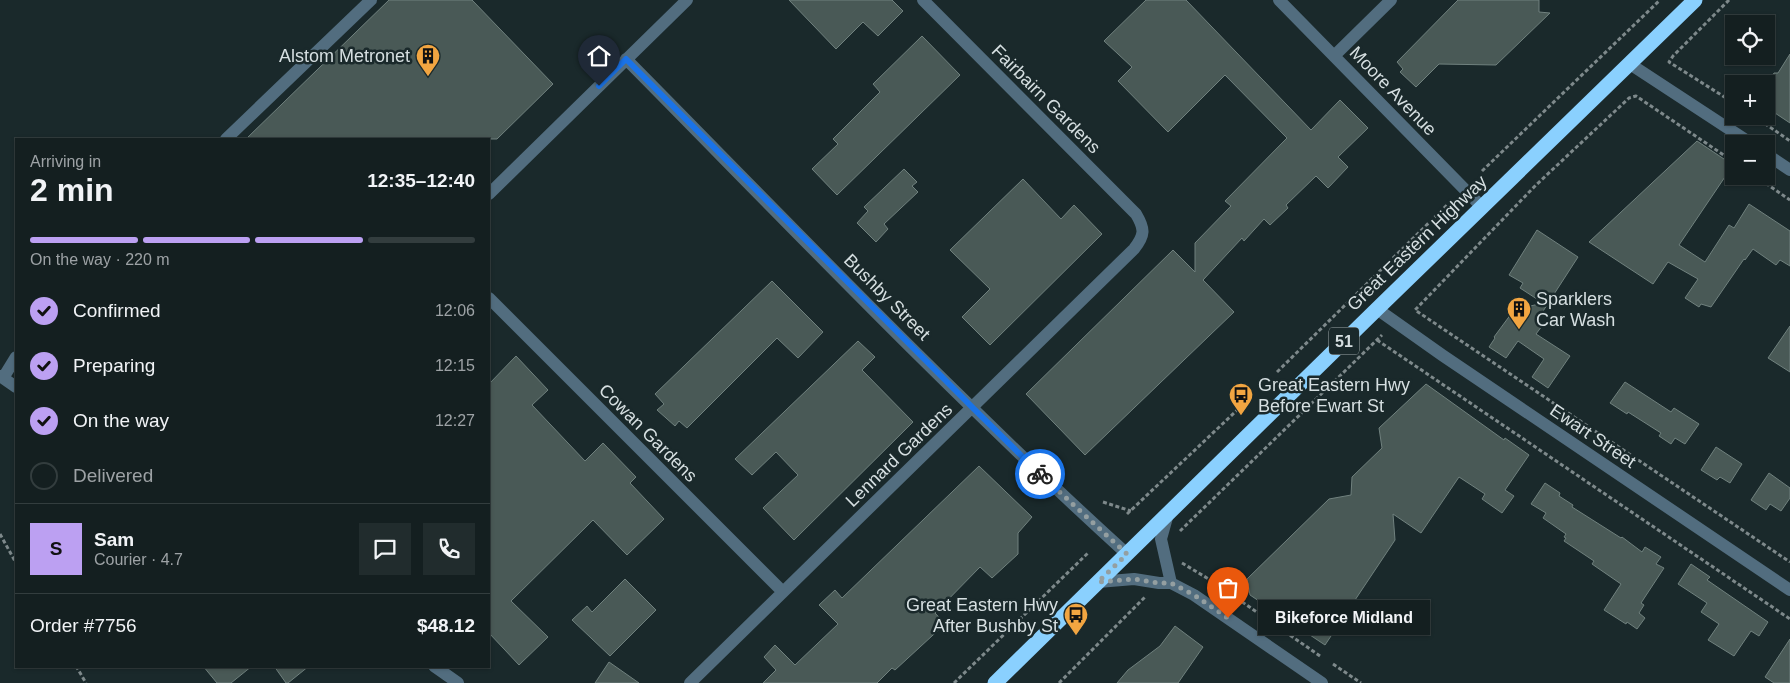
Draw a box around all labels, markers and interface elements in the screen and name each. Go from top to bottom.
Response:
map controls [1725,15,1775,185]
button: locate [1725,15,1775,65]
pin [578,35,620,86]
street label: Fairbairn Gardens [988,41,1104,157]
icon: home [585,42,613,70]
street label: Moore Avenue [1346,42,1440,140]
building icon: Alstom Metronet [415,43,441,77]
place label: Alstom Metronet [279,46,410,66]
button: + [1725,75,1775,125]
button: − [1725,135,1775,185]
text: Arriving in [30,153,101,170]
text: 12:35–12:40 [367,170,475,191]
street label: Great Eastern Highway [1343,171,1491,315]
text: 2 min [30,172,114,208]
street label: Bushby Street [840,250,934,344]
text: On the way · 220 m [30,251,170,268]
place label: Sparklers Car Wash [1536,289,1615,330]
building icon: Sparklers Car Wash [1506,296,1532,330]
icon: check [30,297,58,325]
text: Confirmed [73,300,161,321]
text: 12:06 [435,302,475,319]
road number: 51 [1329,328,1359,354]
icon: check [30,352,58,380]
text: Preparing [73,355,155,376]
text: 12:15 [435,357,475,374]
place label: Great Eastern Hwy Before Ewart St [1258,375,1410,416]
street label: Cowan Gardens [595,380,701,486]
bus stop icon: Great Eastern Hwy Before Ewart St [1228,382,1254,416]
street label: Lennard Gardens [842,399,956,511]
street label: Ewart Street [1546,400,1640,472]
icon: check [30,407,58,435]
text: On the way [73,410,169,431]
text: 12:27 [435,412,475,429]
courier [1015,449,1065,499]
icon: bike [1026,460,1054,488]
text: Delivered [73,465,153,486]
button: chat [359,523,411,575]
button: phone [423,523,475,575]
text: Sam [94,529,134,550]
text: S [50,538,62,559]
text: Courier · 4.7 [94,551,183,568]
pin [1207,567,1249,618]
icon: bag [1214,574,1242,602]
place label: Great Eastern Hwy After Bushby St [906,595,1058,636]
callout: Bikeforce Midland [1258,600,1430,636]
bus stop icon: Great Eastern Hwy After Bushby St [1063,602,1089,636]
text: Bikeforce Midland [1275,609,1413,626]
text: Order #7756 [30,615,137,636]
text: $48.12 [417,615,475,636]

